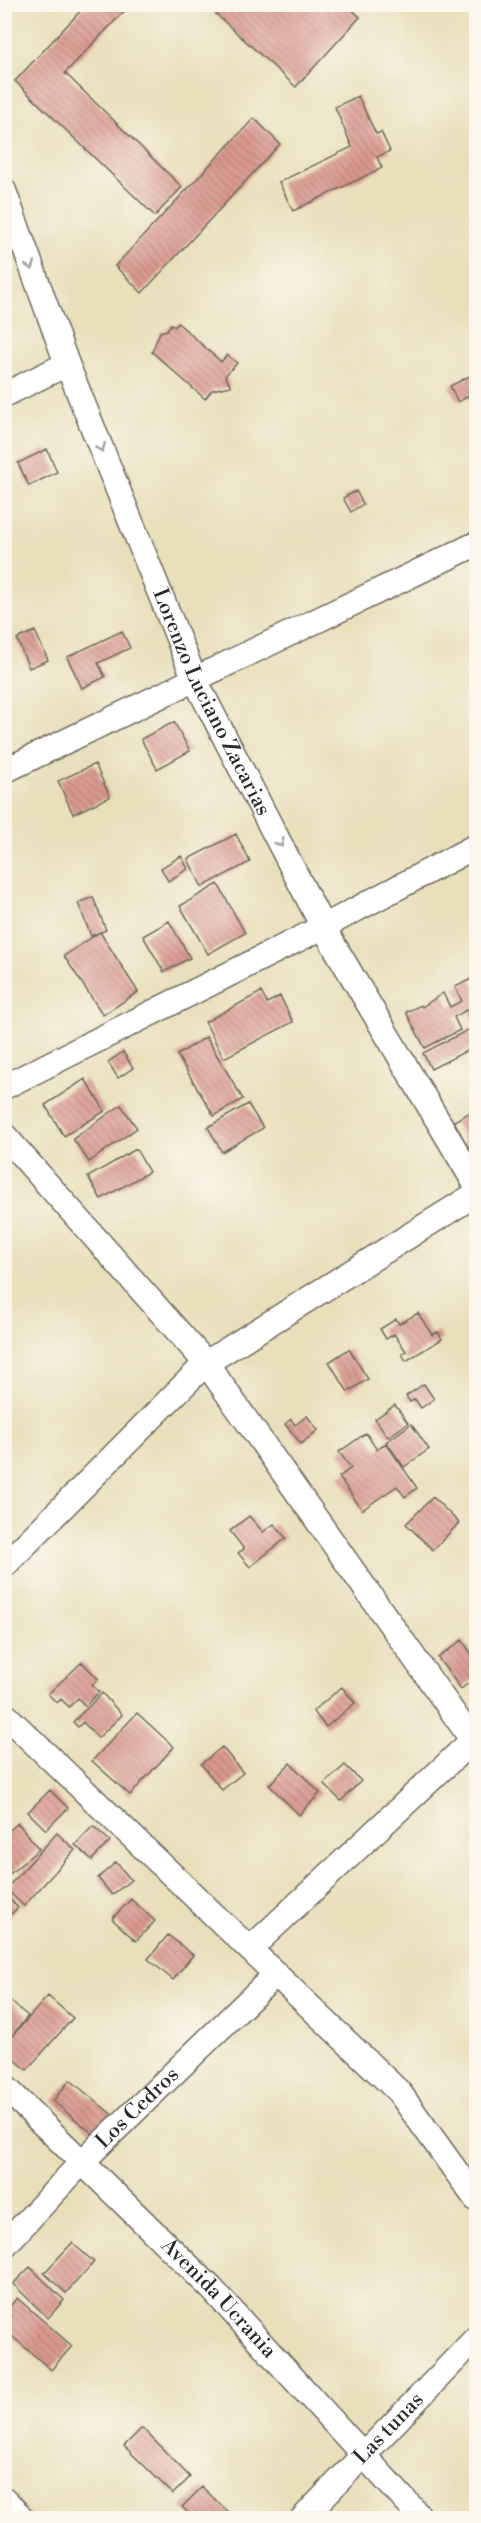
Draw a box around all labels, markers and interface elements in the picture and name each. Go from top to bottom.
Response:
one-way arrow [24,260,37,271]
one-way arrow [94,442,106,453]
street label: Lorenzo Luciano Zacarias [146,585,276,820]
one-way arrow [273,837,284,848]
street label: Los Cedros [90,2062,185,2154]
street label: Avenida Ucrania [155,2232,282,2364]
street label: Las tunas [348,2387,429,2470]

